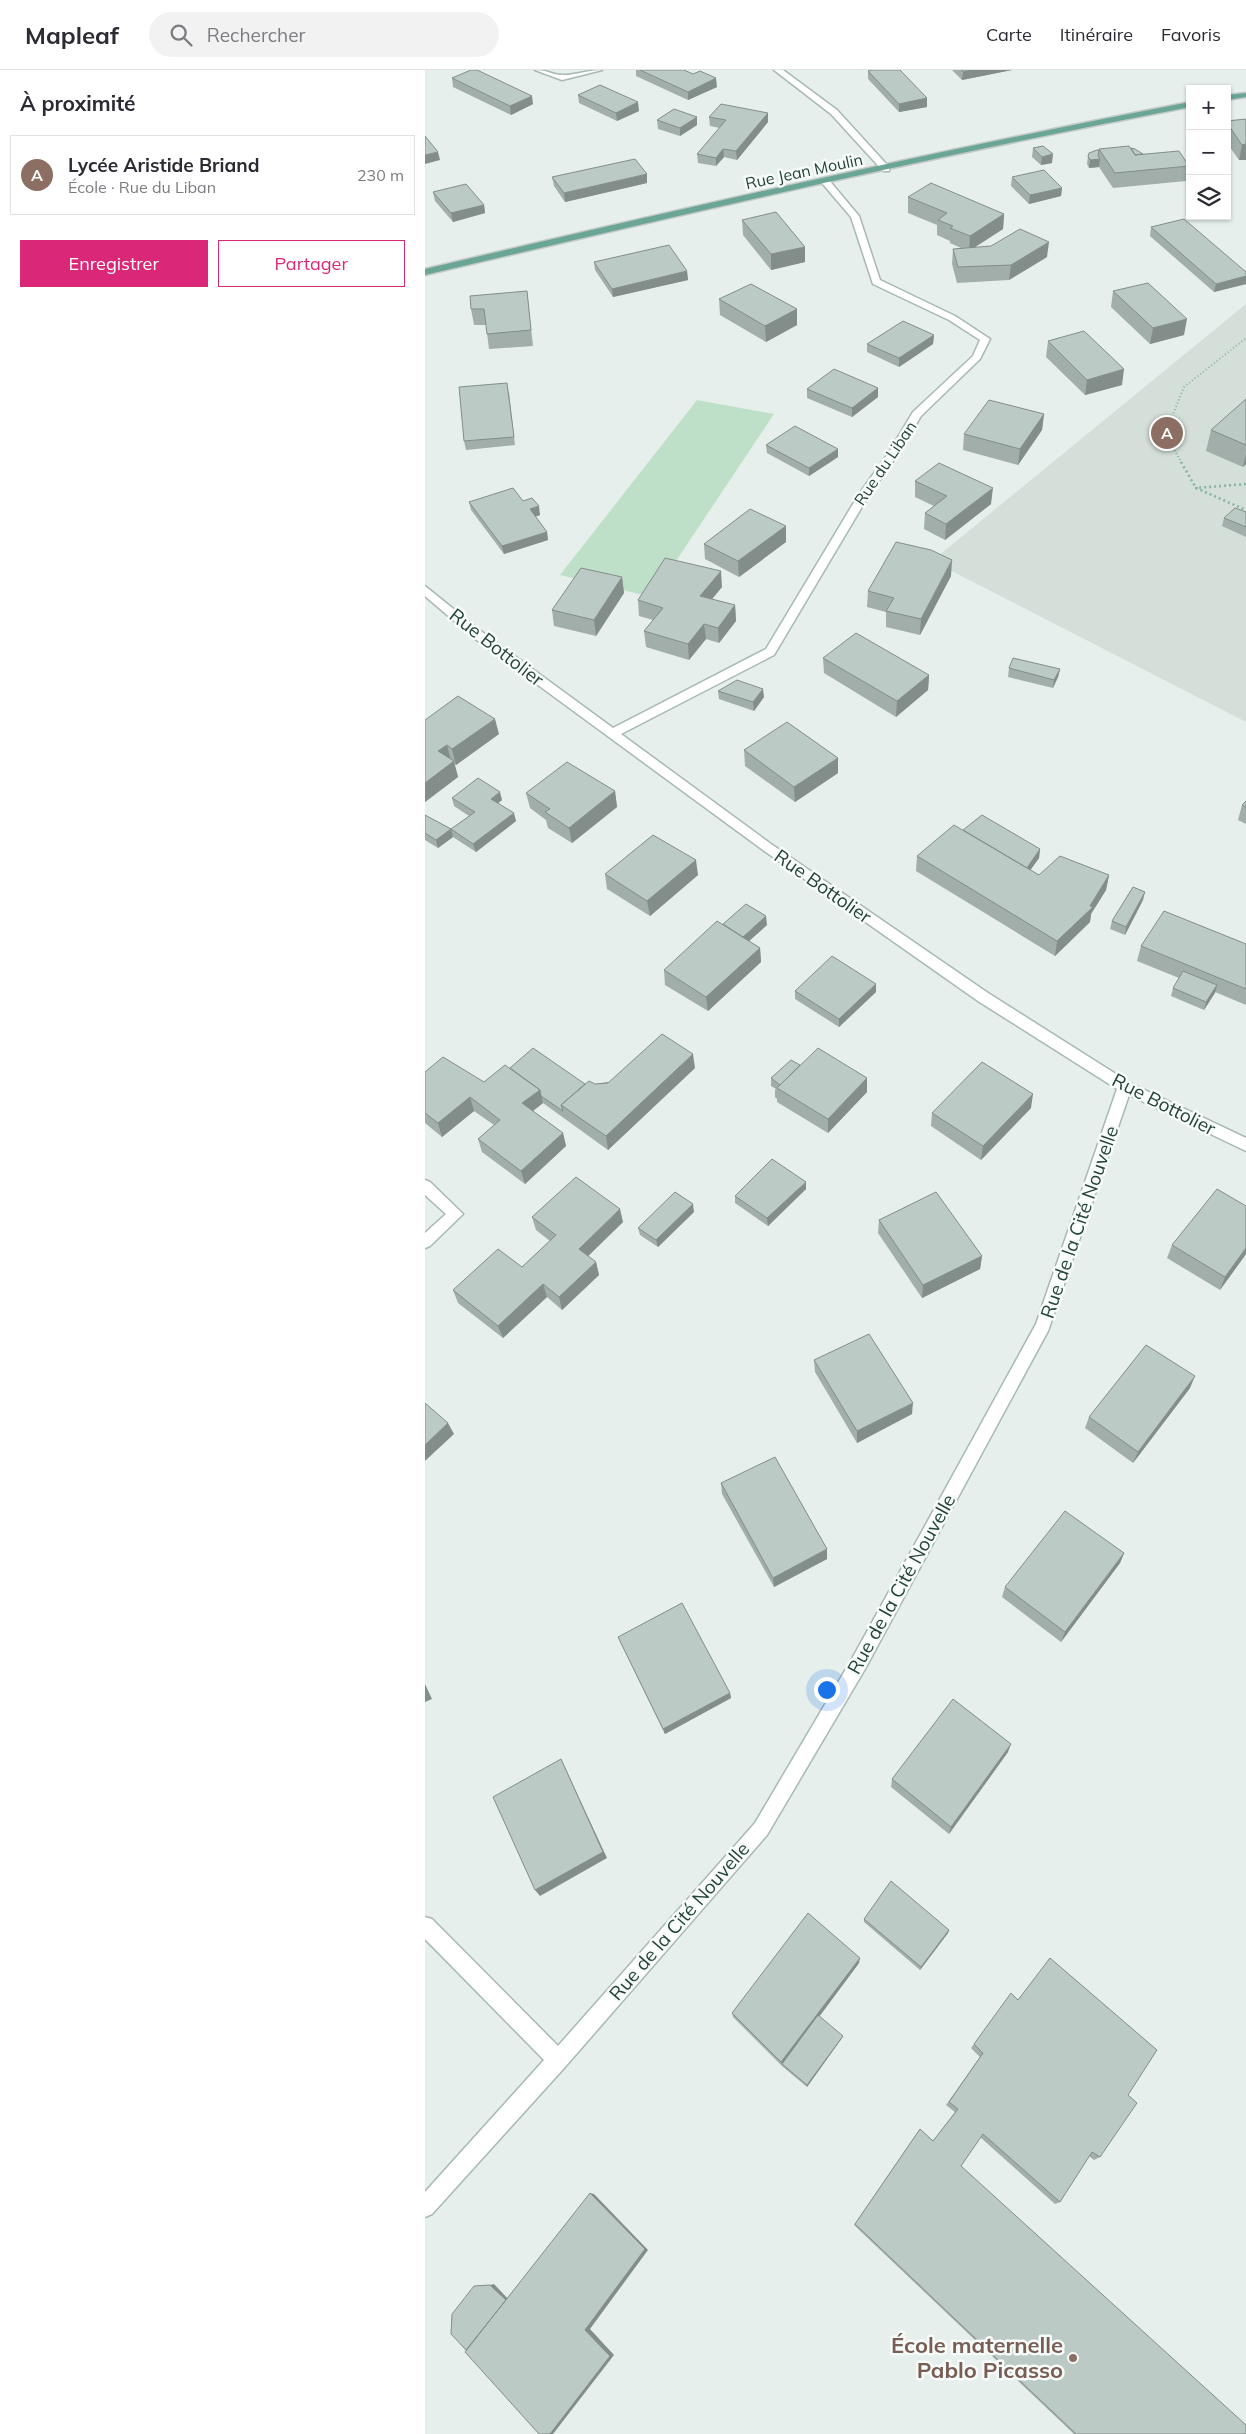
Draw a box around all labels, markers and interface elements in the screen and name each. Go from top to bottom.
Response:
search box [149,12,499,57]
text: Mapleaf [25,20,119,50]
icon: search [167,21,195,49]
text: Rechercher [207,23,305,47]
text: Carte [986,23,1032,46]
text: Itinéraire [1060,23,1133,46]
text: Favoris [1161,23,1221,46]
map controls [1186,85,1231,220]
button: + [1186,85,1231,130]
text: À proximité [20,90,136,116]
button: − [1186,130,1231,175]
street label: Rue Jean Moulin [744,149,864,193]
text: Lycée Aristide Briand [68,153,260,177]
text: A [31,165,43,185]
text: 230 m [357,165,404,185]
button: layers [1186,175,1231,220]
text: École · Rue du Liban [68,177,216,197]
button: Enregistrer [20,240,208,287]
button: Partager [218,240,405,287]
pin: A [1151,414,1183,452]
street label: Rue du Liban [850,417,920,509]
street label: Rue Bottolier [445,603,549,691]
street label: Rue Bottolier [770,844,876,928]
street label: Rue Bottolier [1108,1068,1220,1140]
street label: Rue de la Cité Nouvelle [1035,1123,1123,1321]
street label: Rue de la Cité Nouvelle [842,1490,960,1678]
your location [814,1677,840,1703]
street label: Rue de la Cité Nouvelle [604,1837,754,2005]
place label: École maternelle Pablo Picasso [891,2331,1063,2384]
marker: École maternelle Pablo Picasso [1067,2352,1079,2364]

